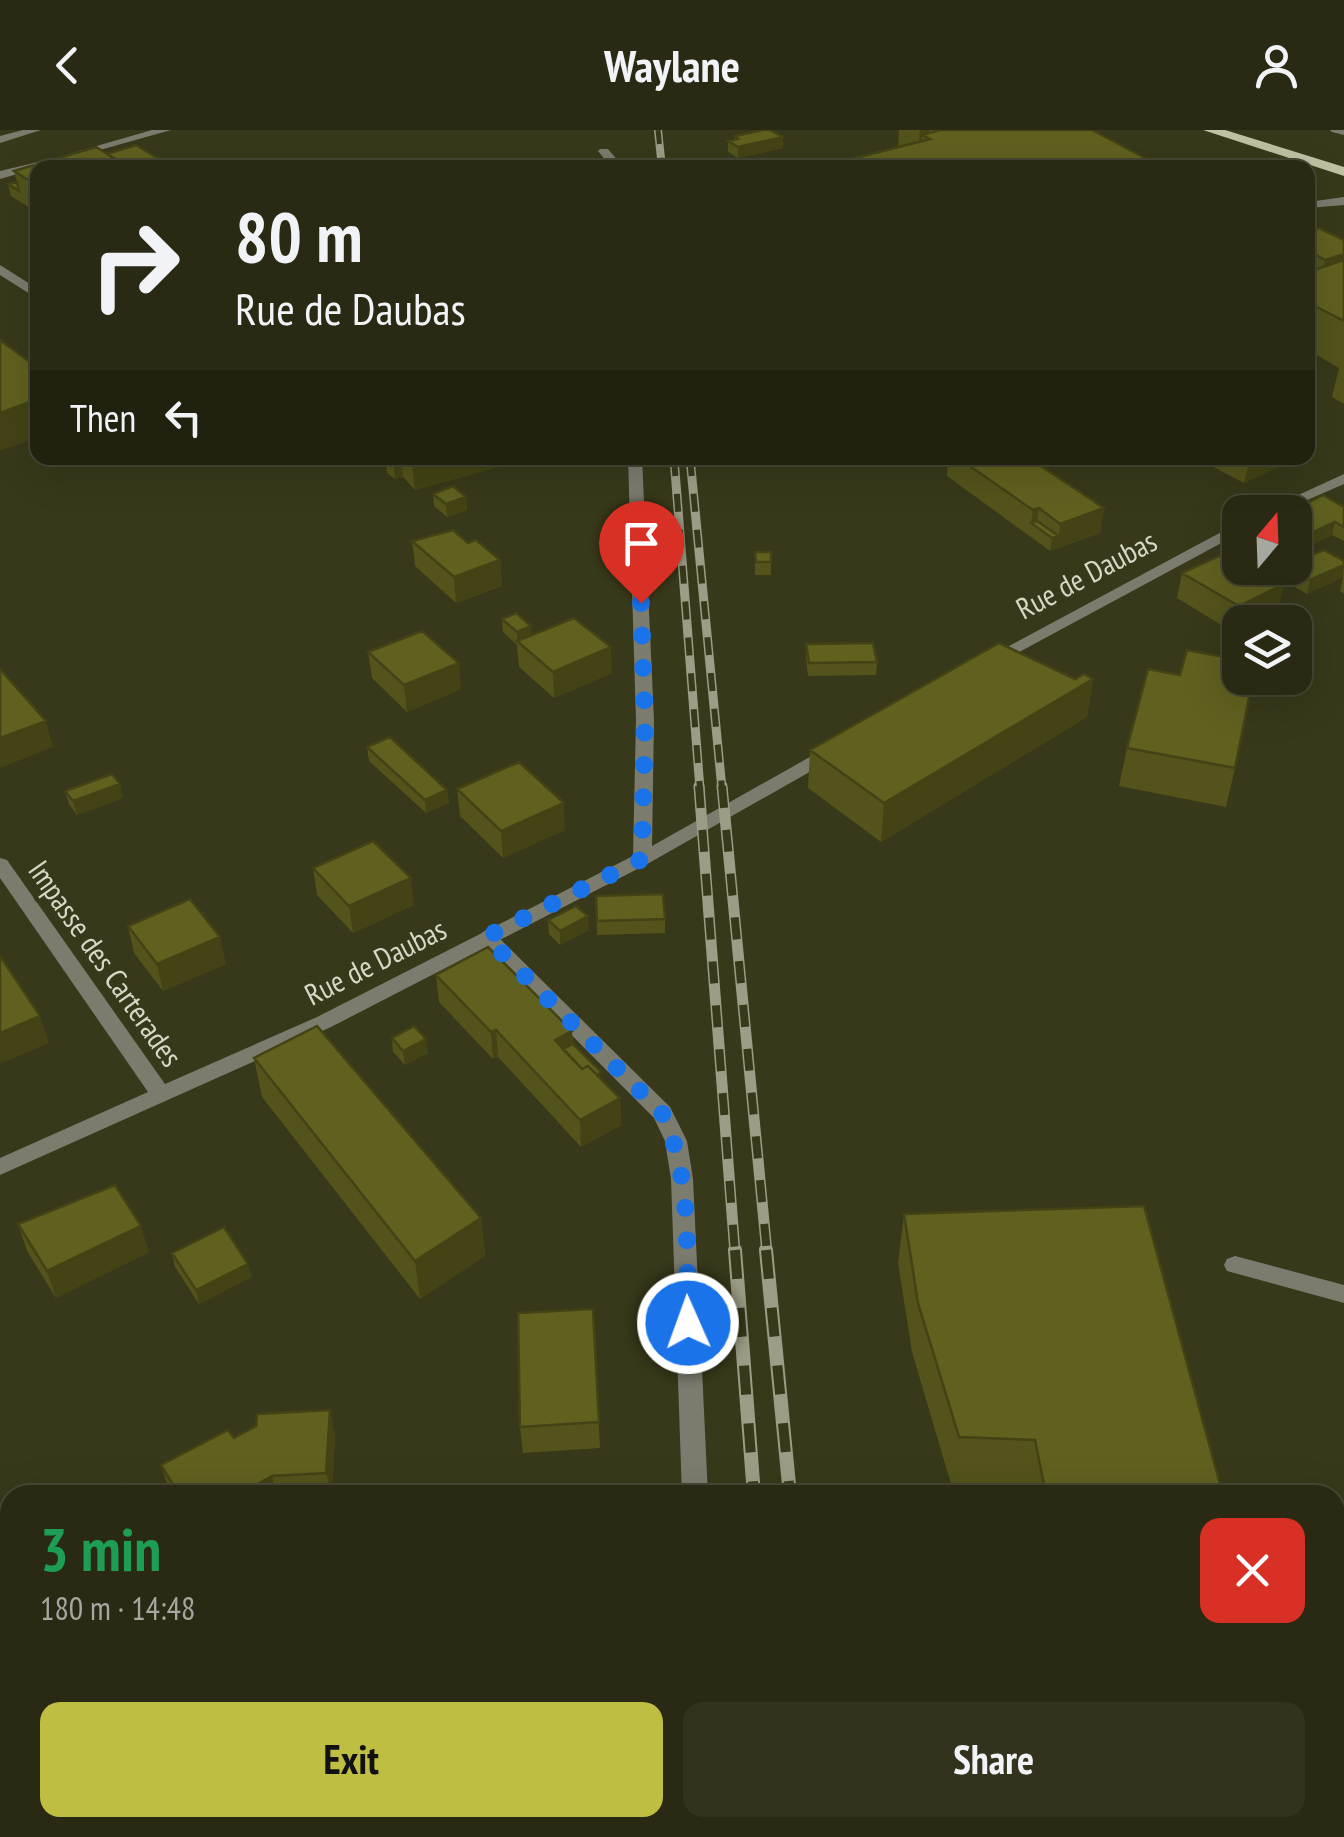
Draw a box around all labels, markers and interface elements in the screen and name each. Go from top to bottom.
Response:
text: Waylane [604,36,740,94]
icon: back [40,38,95,93]
icon: person [1249,38,1304,93]
text: 80 m [235,191,363,281]
icon: right [70,200,200,330]
text: Rue de Daubas [235,279,466,337]
icon: left [156,390,211,445]
text: Then [70,393,136,442]
north arrow [1222,495,1312,585]
map controls [1222,495,1312,695]
pin [599,501,684,604]
icon: arrive [614,516,669,571]
street label: Rue de Daubas [1009,521,1163,627]
button: layers [1222,605,1312,695]
street label: Impasse des Carterades [20,852,192,1074]
street label: Rue de Daubas [298,909,452,1013]
position arrow [636,1271,740,1375]
text: 3 min [40,1510,161,1588]
button: close [1200,1518,1305,1623]
text: 180 m · 14:48 [40,1587,195,1629]
button: Exit [40,1702,663,1817]
button: Share [683,1702,1305,1817]

